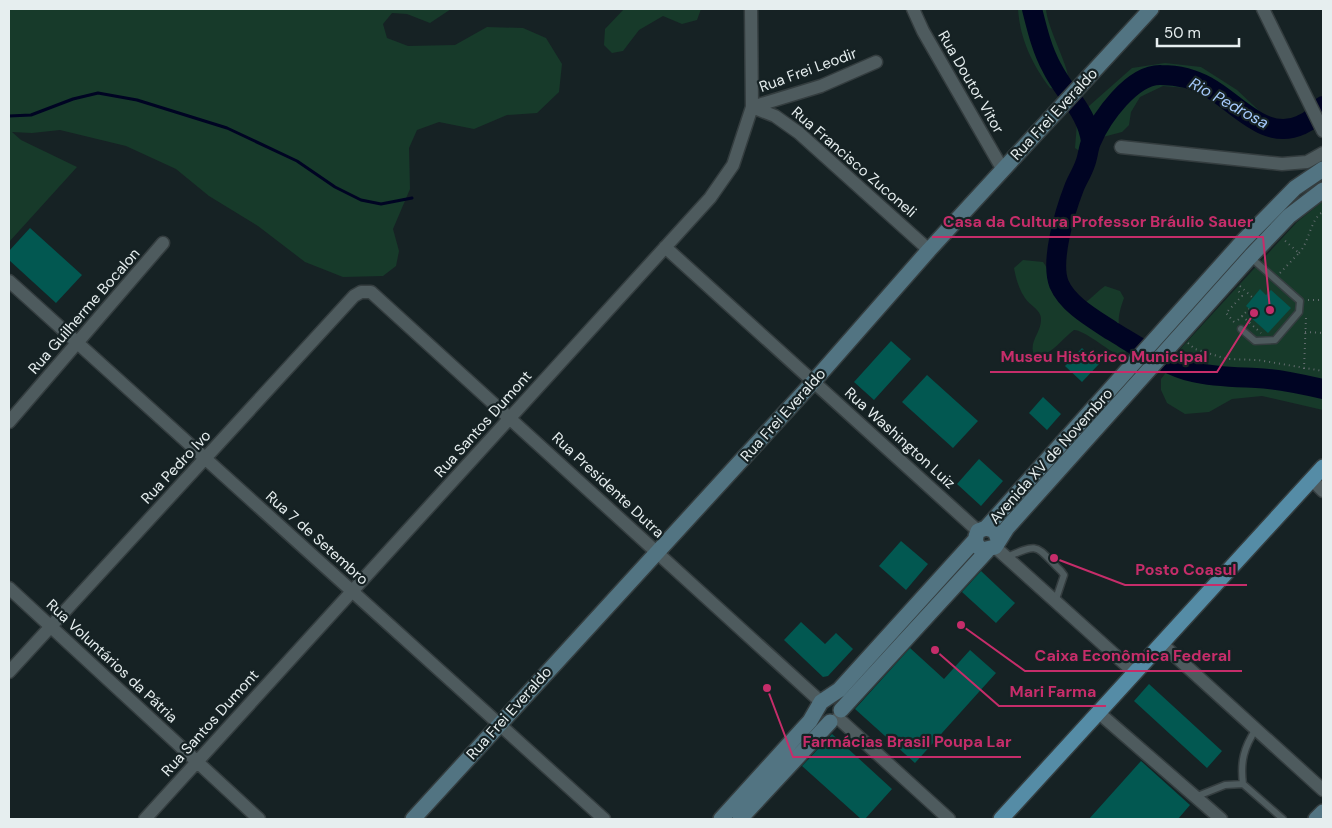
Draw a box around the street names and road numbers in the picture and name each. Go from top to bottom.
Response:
street label: Rua Doutor Vitor [934,27,1009,137]
street label: Rua Frei Leodir [756,43,860,97]
street label: Rua Frei Everaldo [1006,64,1102,164]
street label: Rua Francisco Zuconeli [787,102,921,222]
street label: Rua Guilherme Bocalon [24,244,144,378]
street label: Rua Frei Everaldo [736,364,830,466]
street label: Rua Santos Dumont [430,366,536,482]
street label: Rua Washington Luiz [840,383,960,493]
street label: Avenida XV de Novembro [985,384,1117,528]
street label: Rua Pedro Ivo [137,426,215,508]
street label: Rua Presidente Dutra [548,428,668,542]
street label: Rua 7 de Setembro [261,487,373,590]
street label: Rua Voluntários da Pátria [42,595,182,727]
street label: Rua Frei Everaldo [462,662,556,764]
street label: Rua Santos Dumont [157,665,263,781]

